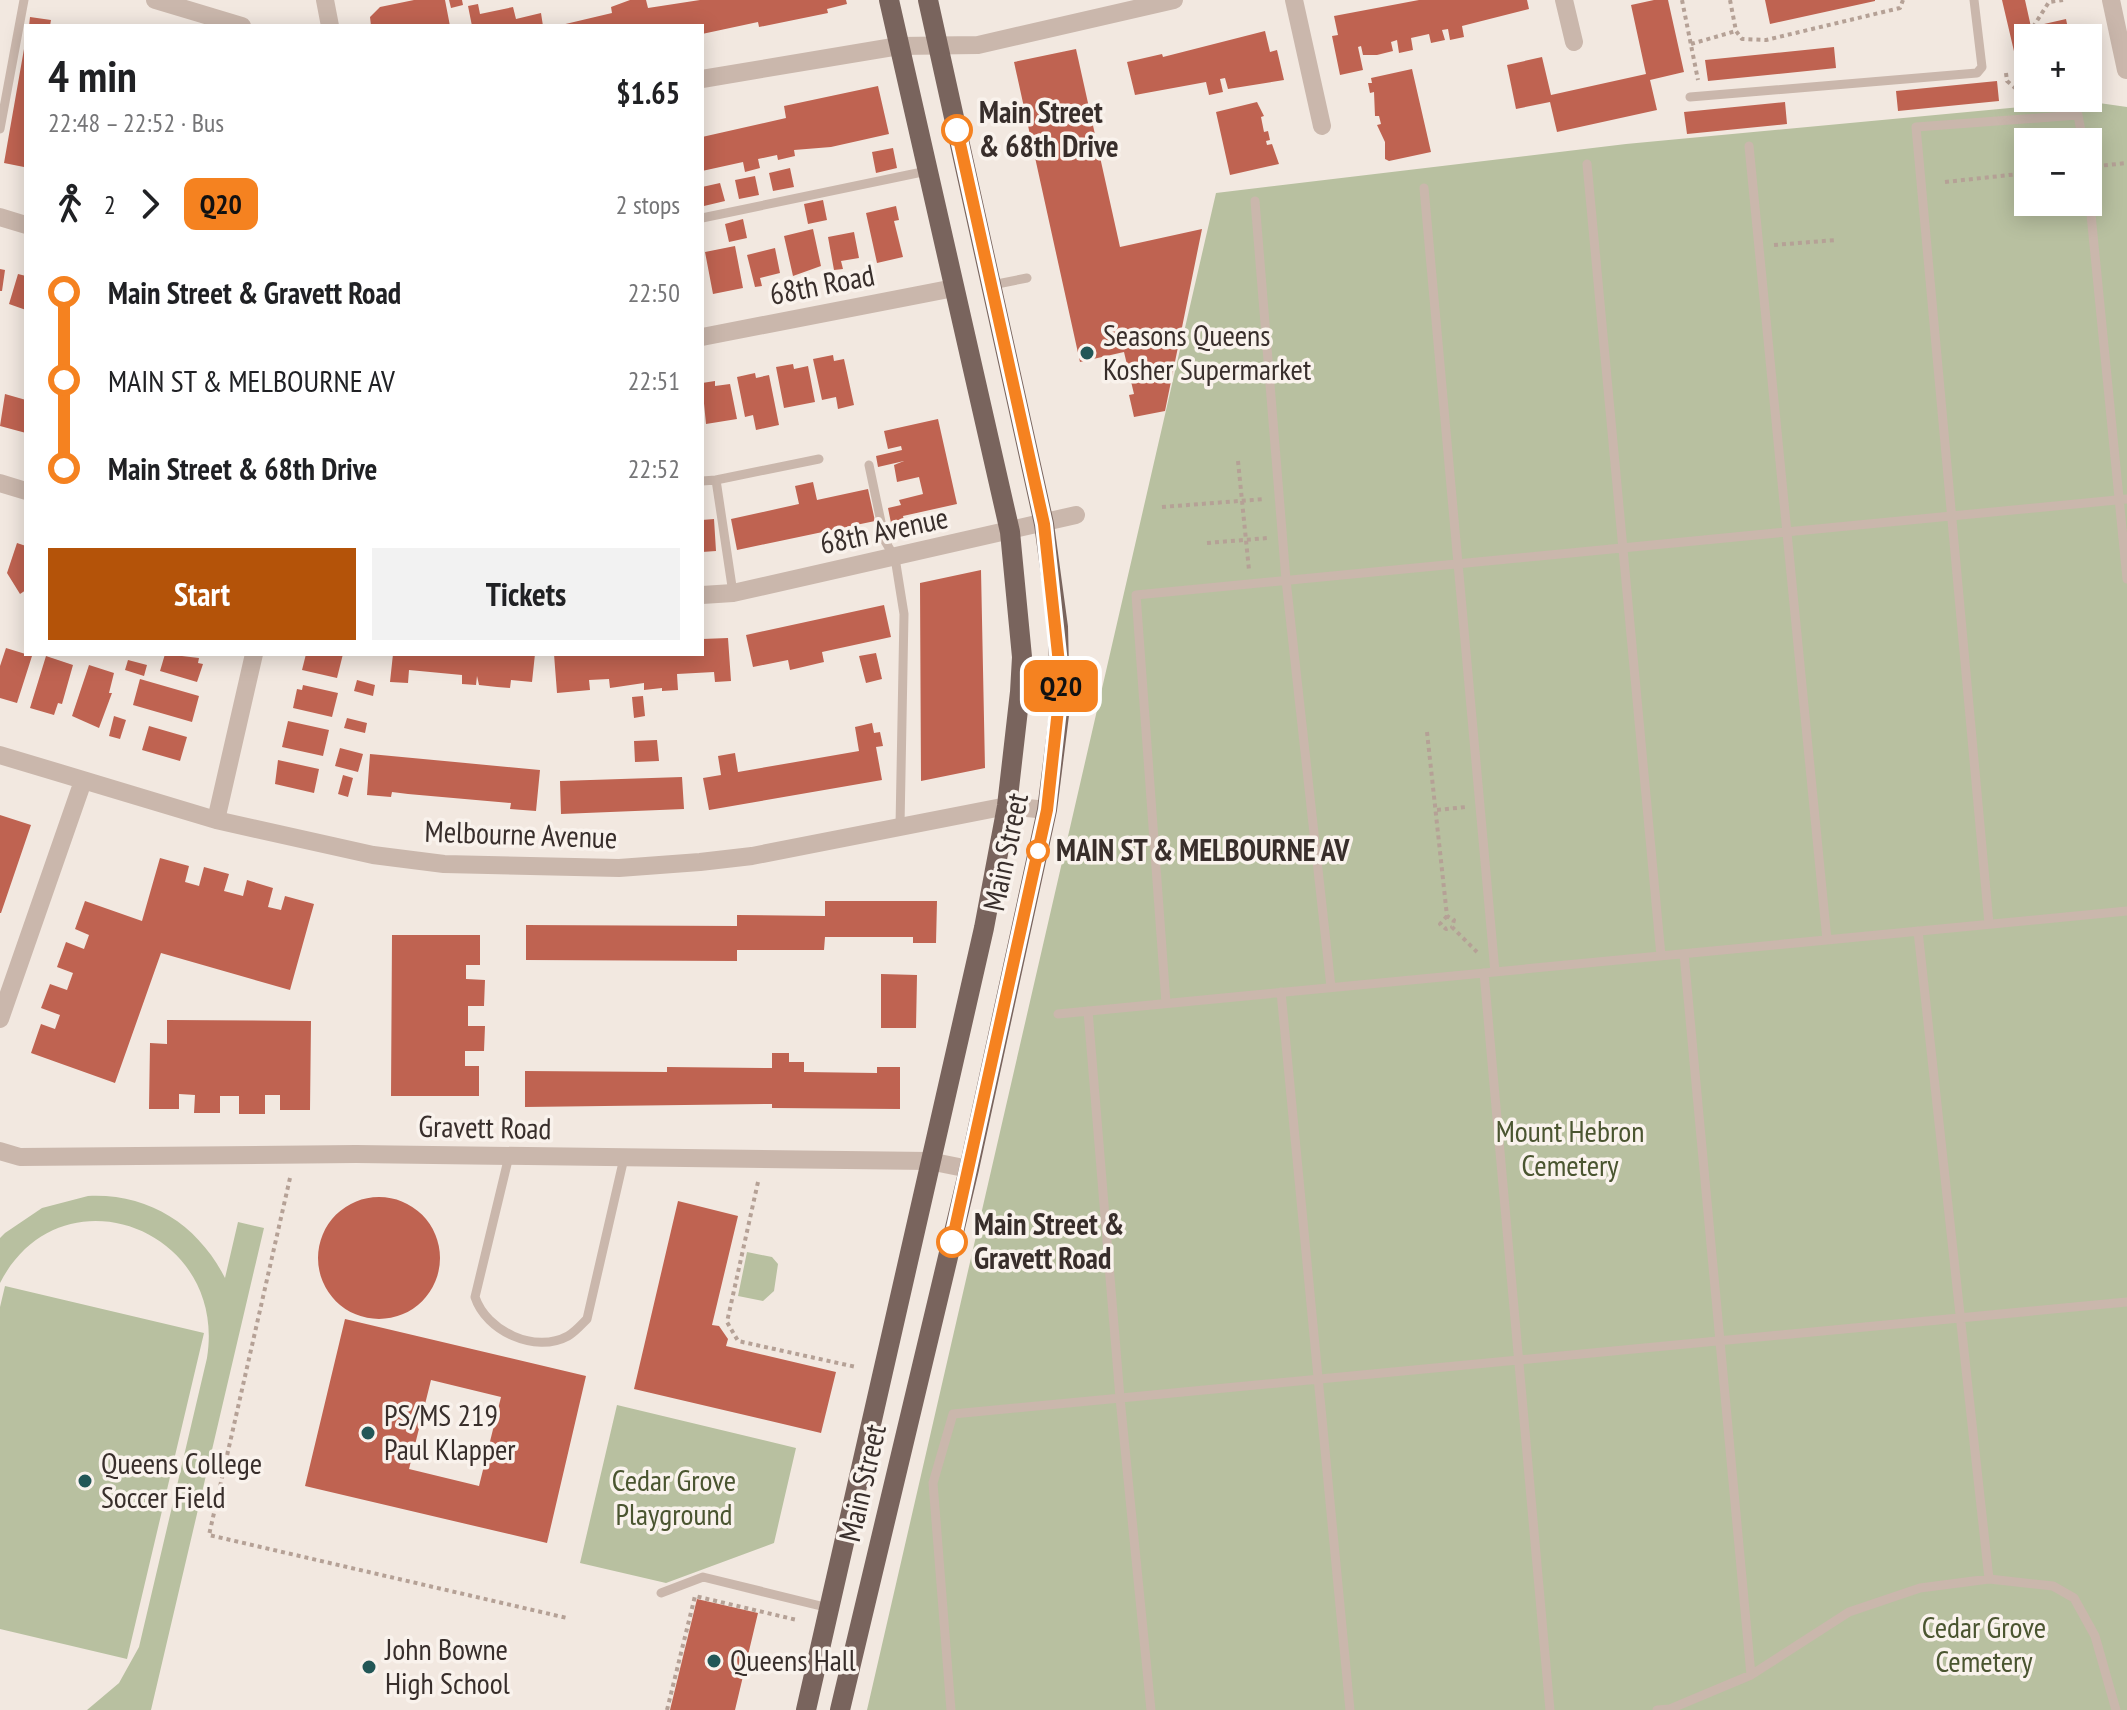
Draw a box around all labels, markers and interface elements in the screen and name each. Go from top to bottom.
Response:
map controls [2014,24,2102,216]
button: + [2014,24,2102,112]
text: 4 min [48,47,137,104]
text: $1.65 [616,73,680,112]
place label: Main Street & 68th Drive [979,92,1119,165]
text: 22:48 – 22:52 · Bus [48,106,224,139]
marker: Main Street & 68th Drive [942,115,972,145]
button: − [2014,128,2102,216]
icon: walk [48,182,92,226]
icon: forward [128,182,172,226]
text: Q20 [200,185,242,222]
text: 2 [104,188,116,221]
text: 2 stops [616,188,680,221]
street label: 68th Road [766,254,877,313]
text: Main Street & Gravett Road [108,273,401,312]
text: 22:50 [628,276,680,309]
place label: Seasons Queens Kosher Supermarket [1103,315,1312,388]
marker: Seasons Queens Kosher Supermarket [1078,344,1096,362]
text: MAIN ST & MELBOURNE AV [108,361,395,400]
text: 22:51 [628,364,680,397]
text: Main Street & 68th Drive [108,449,377,488]
text: 22:52 [628,452,680,485]
street label: 68th Avenue [816,497,951,562]
button: Start [48,548,356,640]
button: Tickets [372,548,680,640]
line badge: Q20 [1015,660,1107,712]
text: Q20 [1040,667,1082,704]
street label: Main Street [973,789,1036,914]
street label: Melbourne Avenue [424,811,618,856]
place label: MAIN ST & MELBOURNE AV [1056,830,1350,869]
marker: MAIN ST & MELBOURNE AV [1027,840,1049,862]
street label: Gravett Road [418,1106,552,1147]
park label: Mount Hebron Cemetery [1496,1111,1644,1184]
place label: Main Street & Gravett Road [974,1204,1124,1277]
marker: Main Street & Gravett Road [937,1227,967,1257]
place label: PS/MS 219 Paul Klapper [384,1395,516,1468]
street label: Main Street [829,1419,894,1545]
marker: PS/MS 219 Paul Klapper [359,1424,377,1442]
place label: Queens College Soccer Field [101,1443,262,1516]
park label: Cedar Grove Playground [612,1460,736,1533]
marker: Queens College Soccer Field [76,1472,94,1490]
park label: Cedar Grove Cemetery [1922,1607,2046,1680]
place label: John Bowne High School [384,1629,510,1702]
place label: Queens Hall [730,1640,856,1679]
marker: Queens Hall [705,1652,723,1670]
marker: John Bowne High School [360,1658,378,1676]

